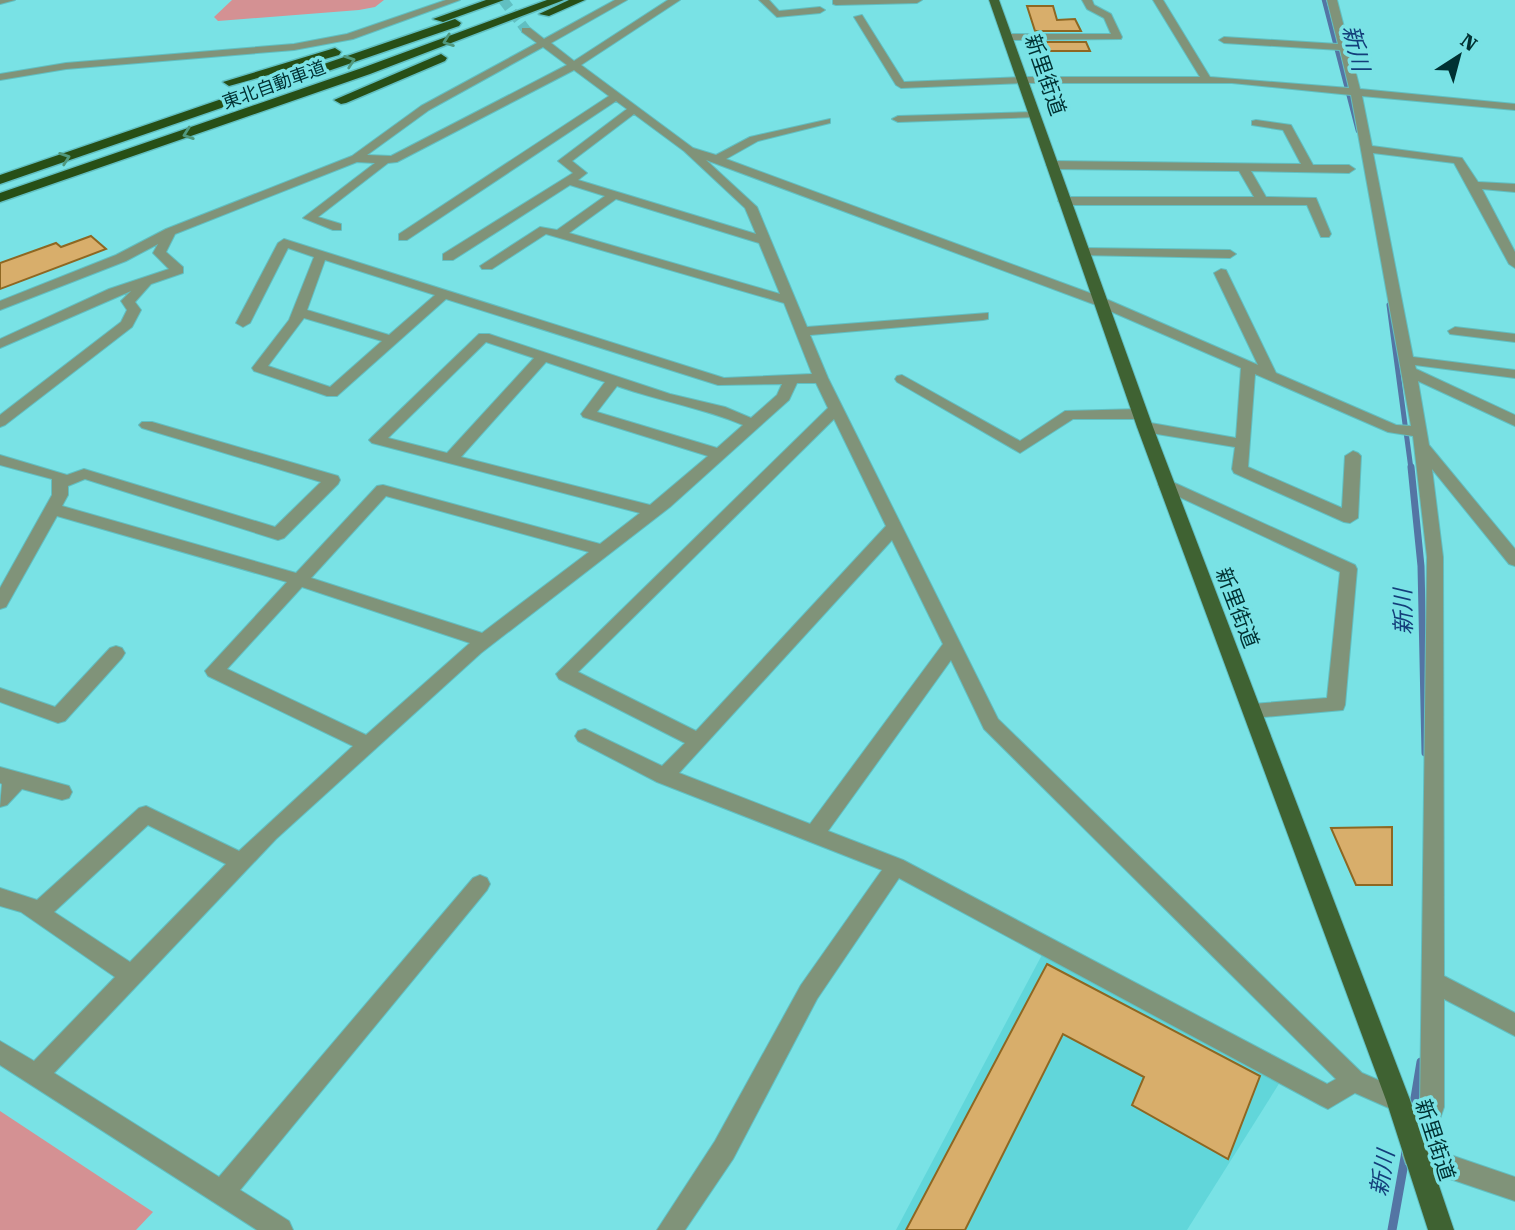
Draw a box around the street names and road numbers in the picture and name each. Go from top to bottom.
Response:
street label: 新里街道 [1020,31,1070,119]
street label: 東北自動車道 [219,56,328,113]
street label: 新里街道 [1211,564,1263,652]
street label: 新里街道 [1411,1096,1459,1184]

